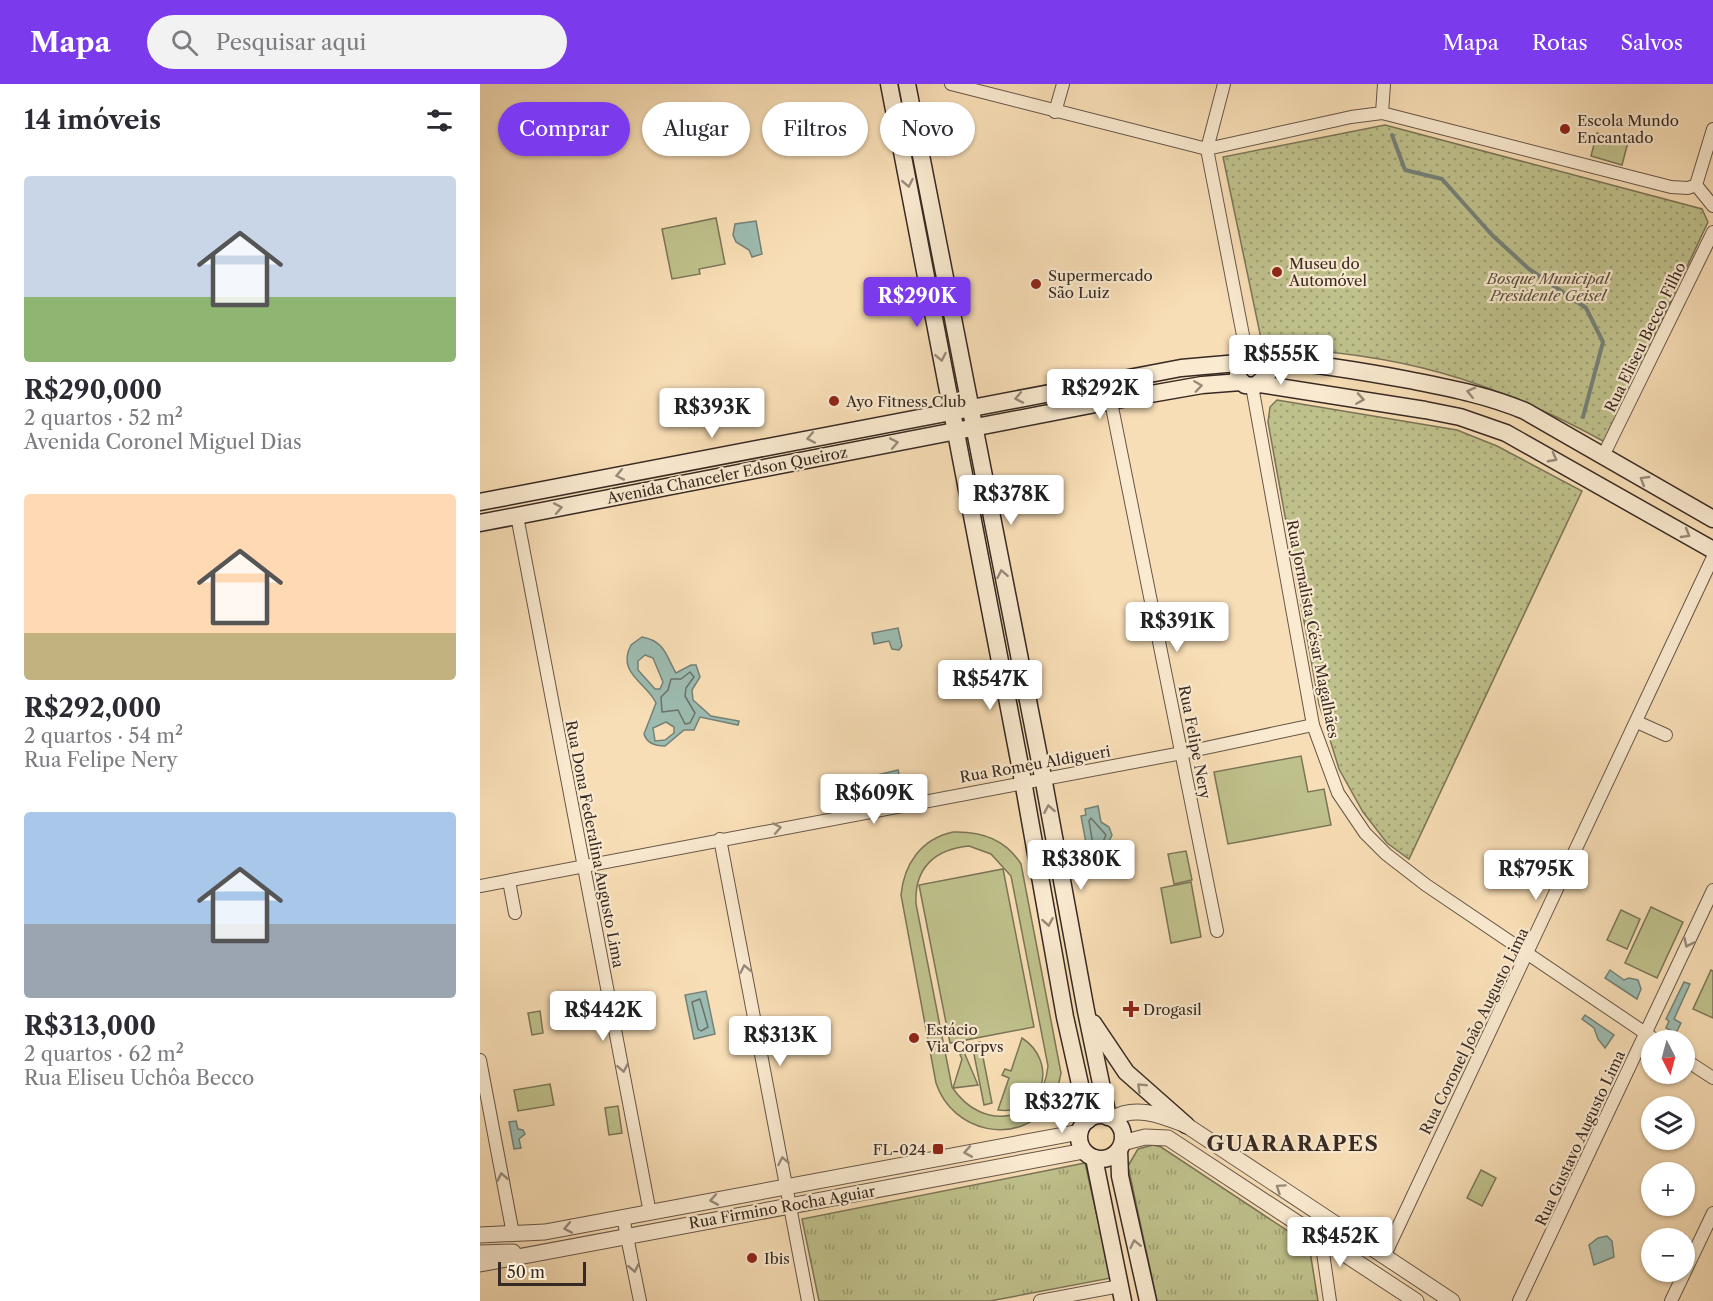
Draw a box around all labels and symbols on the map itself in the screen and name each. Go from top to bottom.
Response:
place label: Escola Mundo Encantado [1577,111,1679,147]
marker: Escola Mundo Encantado [1558,122,1572,136]
one-way arrow [901,177,914,187]
place label: Museu do Automóvel [1288,254,1367,290]
street label: Rua Eliseu Becco Filho [1600,259,1690,415]
marker: Museu do Automóvel [1270,265,1284,279]
place label: Supermercado São Luiz [1048,266,1153,302]
park label: Bosque Municipal Presidente Geisel [1486,269,1611,305]
pin: R$290K [868,277,966,328]
marker: Supermercado São Luiz [1029,277,1043,291]
pin: R$555K [1232,335,1330,386]
one-way arrow [934,353,946,362]
pin: R$292K [1051,369,1149,420]
one-way arrow [1193,381,1202,393]
one-way arrow [1466,387,1476,400]
pin: R$393K [663,388,761,439]
one-way arrow [1014,391,1024,404]
place label: Ayo Fitness Club [845,392,966,411]
one-way arrow [1355,393,1364,405]
marker: Ayo Fitness Club [827,394,841,408]
one-way arrow [806,431,816,444]
one-way arrow [889,437,899,450]
street label: Avenida Chanceler Edson Queiroz [604,442,849,508]
one-way arrow [1546,451,1557,462]
one-way arrow [615,468,625,481]
pin: R$378K [962,475,1060,526]
one-way arrow [1640,475,1650,487]
one-way arrow [553,502,563,515]
street label: Rua Jornalista César Magalhães [1282,518,1344,740]
one-way arrow [1680,527,1690,538]
one-way arrow [996,569,1009,579]
pin: R$391K [1128,602,1226,653]
pin: R$547K [941,660,1039,711]
street label: Rua Felipe Nery [1175,684,1215,801]
street label: Rua Dona Federalina Augusto Lima [562,719,628,969]
street label: Rua Romeu Aldigueri [958,741,1112,787]
pin: R$609K [825,774,923,825]
one-way arrow [1043,805,1056,815]
one-way arrow [772,822,782,835]
pin: R$380K [1032,840,1130,891]
pin: R$795K [1487,850,1585,901]
one-way arrow [1041,916,1054,926]
street label: Rua Coronel João Augusto Lima [1416,924,1532,1137]
one-way arrow [1684,937,1696,948]
one-way arrow [739,965,752,975]
pin: R$442K [554,991,652,1042]
place label: Drogasil [1143,1000,1202,1019]
marker: Drogasil [1124,1002,1138,1016]
pin: R$313K [731,1016,829,1067]
place label: Estácio Via Corpvs [925,1020,1003,1056]
north arrow [1641,1030,1695,1084]
marker: Estácio Via Corpvs [907,1031,921,1045]
street label: Rua Gustavo Augusto Lima [1531,1047,1629,1229]
one-way arrow [616,1063,629,1073]
pin: R$327K [1013,1083,1111,1134]
one-way arrow [1138,1084,1149,1095]
district label: GUARARAPES [1207,1131,1379,1156]
place label: FL-024 [873,1140,926,1159]
marker: FL-024 [931,1142,945,1156]
one-way arrow [963,1146,972,1158]
one-way arrow [777,1156,790,1166]
one-way arrow [496,1172,509,1182]
street label: Rua Firmino Rocha Aguiar [687,1181,877,1233]
one-way arrow [1276,1183,1286,1195]
one-way arrow [710,1193,720,1206]
pin: R$452K [1291,1217,1389,1268]
one-way arrow [564,1221,574,1234]
one-way arrow [1129,1239,1142,1249]
place label: Ibis [764,1249,790,1268]
marker: Ibis [745,1251,759,1265]
scale bar [498,1259,586,1286]
one-way arrow [627,1263,640,1273]

